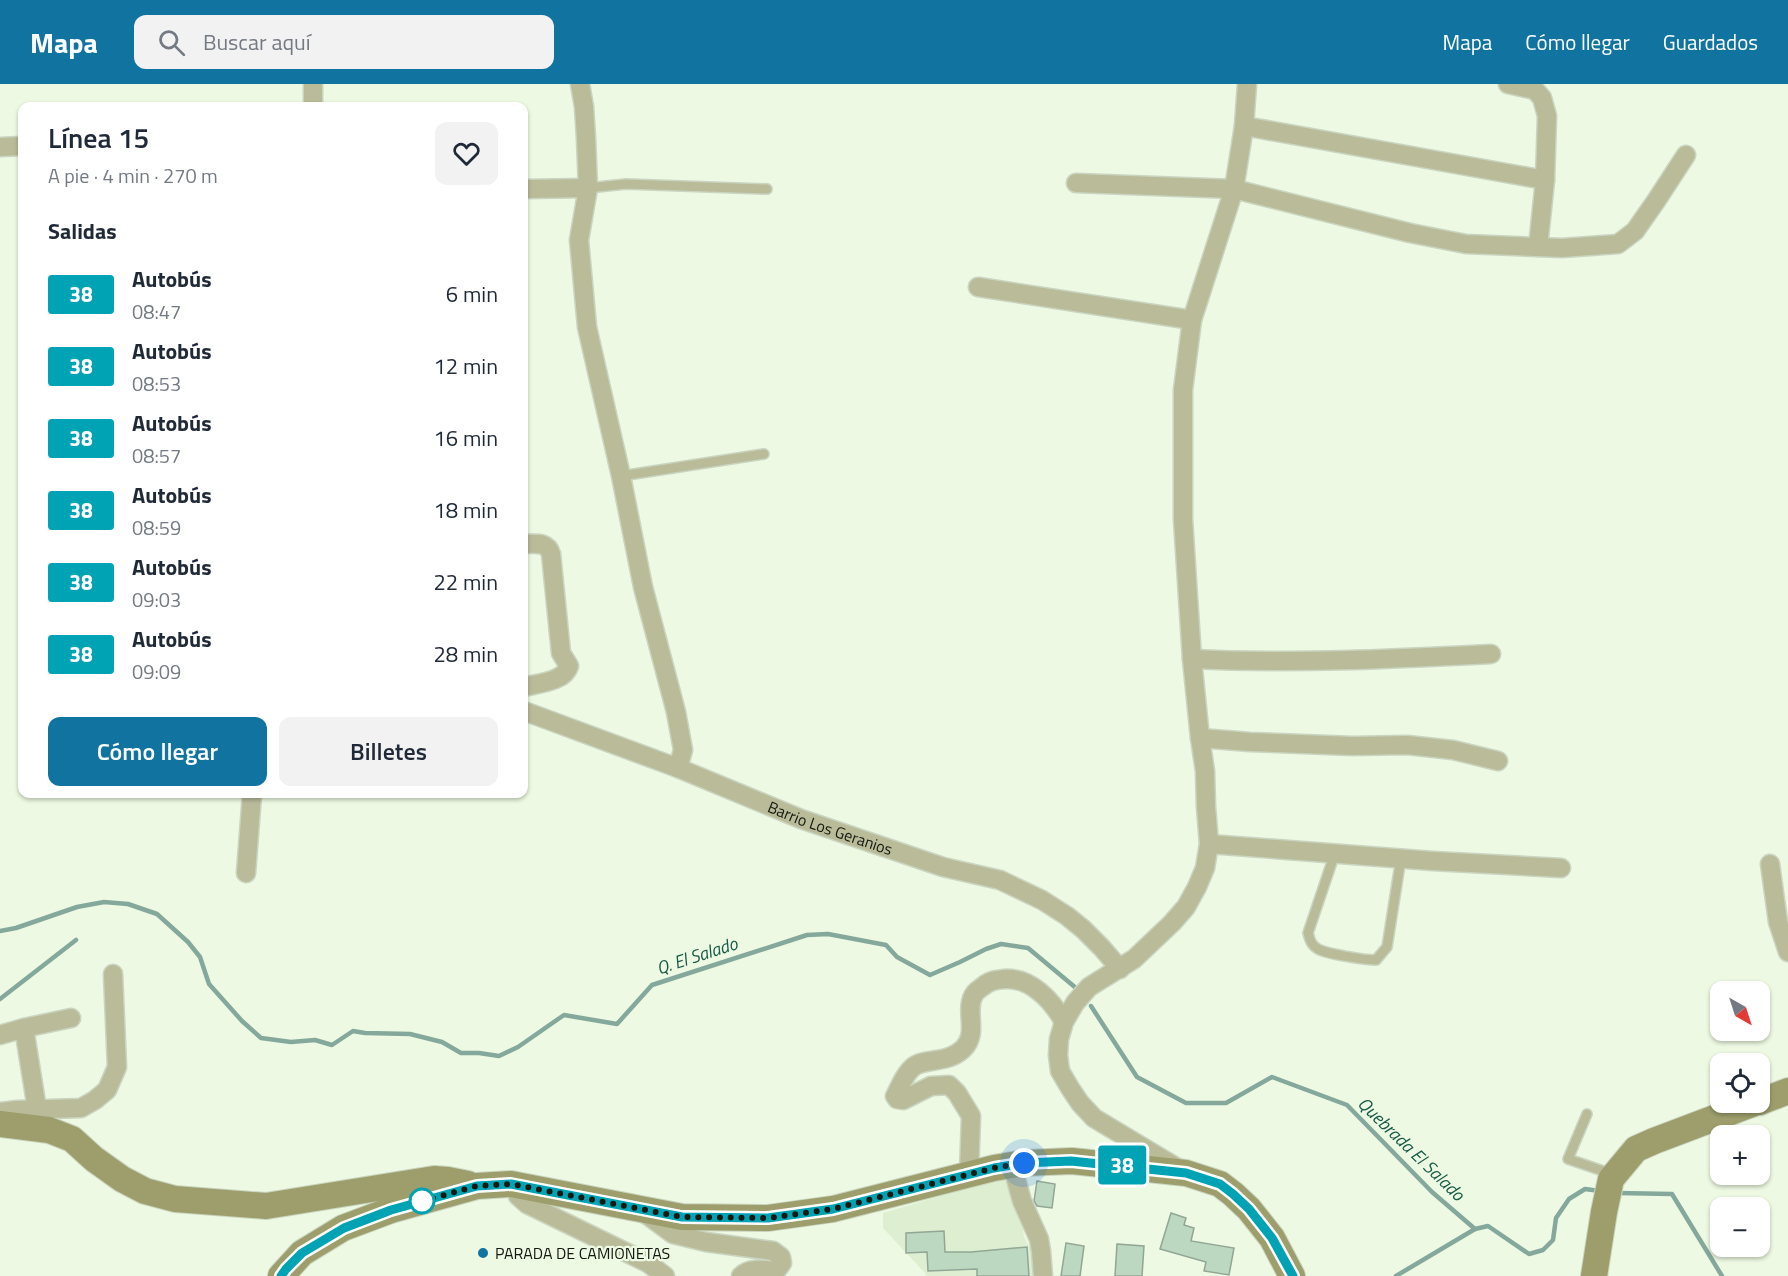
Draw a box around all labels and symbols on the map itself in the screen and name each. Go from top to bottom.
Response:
street label: Barrio Los Geranios [764,795,896,861]
water label: Q. El Salado [653,929,742,981]
north arrow [1710,981,1770,1041]
water label: Quebrada El Salado [1352,1090,1472,1208]
line badge: 38 [1095,1146,1149,1184]
your location [1009,1148,1039,1178]
unlabelled marker [409,1188,435,1214]
place label: PARADA DE CAMIONETAS [495,1241,670,1265]
marker: PARADA DE CAMIONETAS [476,1246,490,1260]

